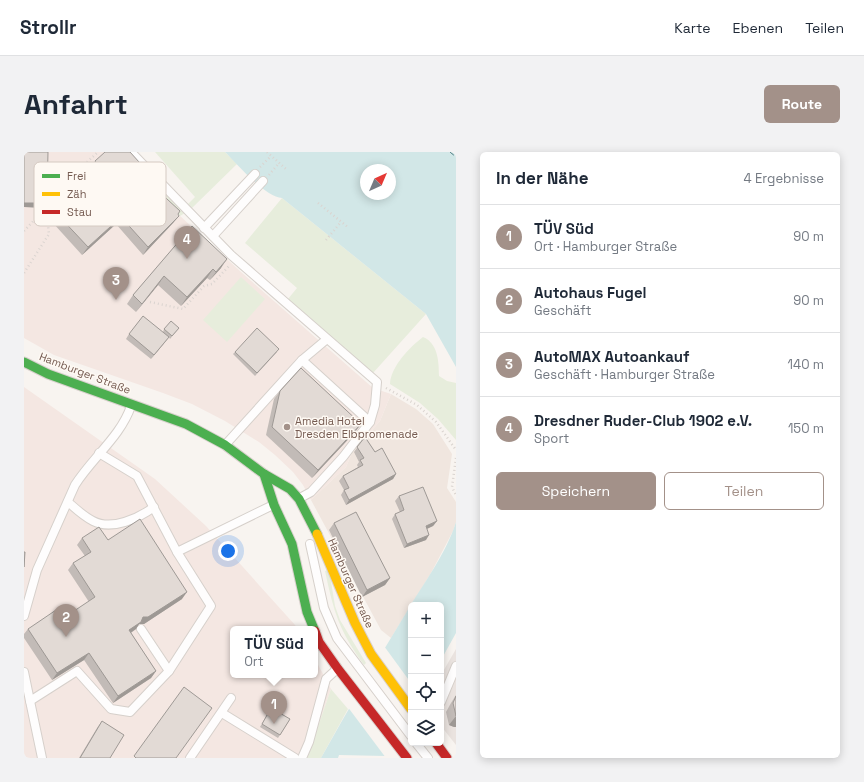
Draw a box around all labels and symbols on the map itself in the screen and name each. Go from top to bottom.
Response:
legend [34,162,166,226]
north arrow [360,164,396,200]
text: Frei [67,169,86,183]
text: Zäh [67,187,86,201]
text: Stau [67,205,92,219]
pin: 4 [174,226,200,259]
pin: 3 [103,267,129,300]
street label: Hamburger Straße [37,349,133,397]
place label: Amedia Hotel Dresden Elbpromenade [295,414,418,441]
marker: Amedia Hotel Dresden Elbpromenade [282,422,292,432]
street label: Hamburger Straße [325,536,377,630]
your location [218,541,238,561]
pin: 2 [53,604,79,637]
pin: 1 [261,691,287,724]

